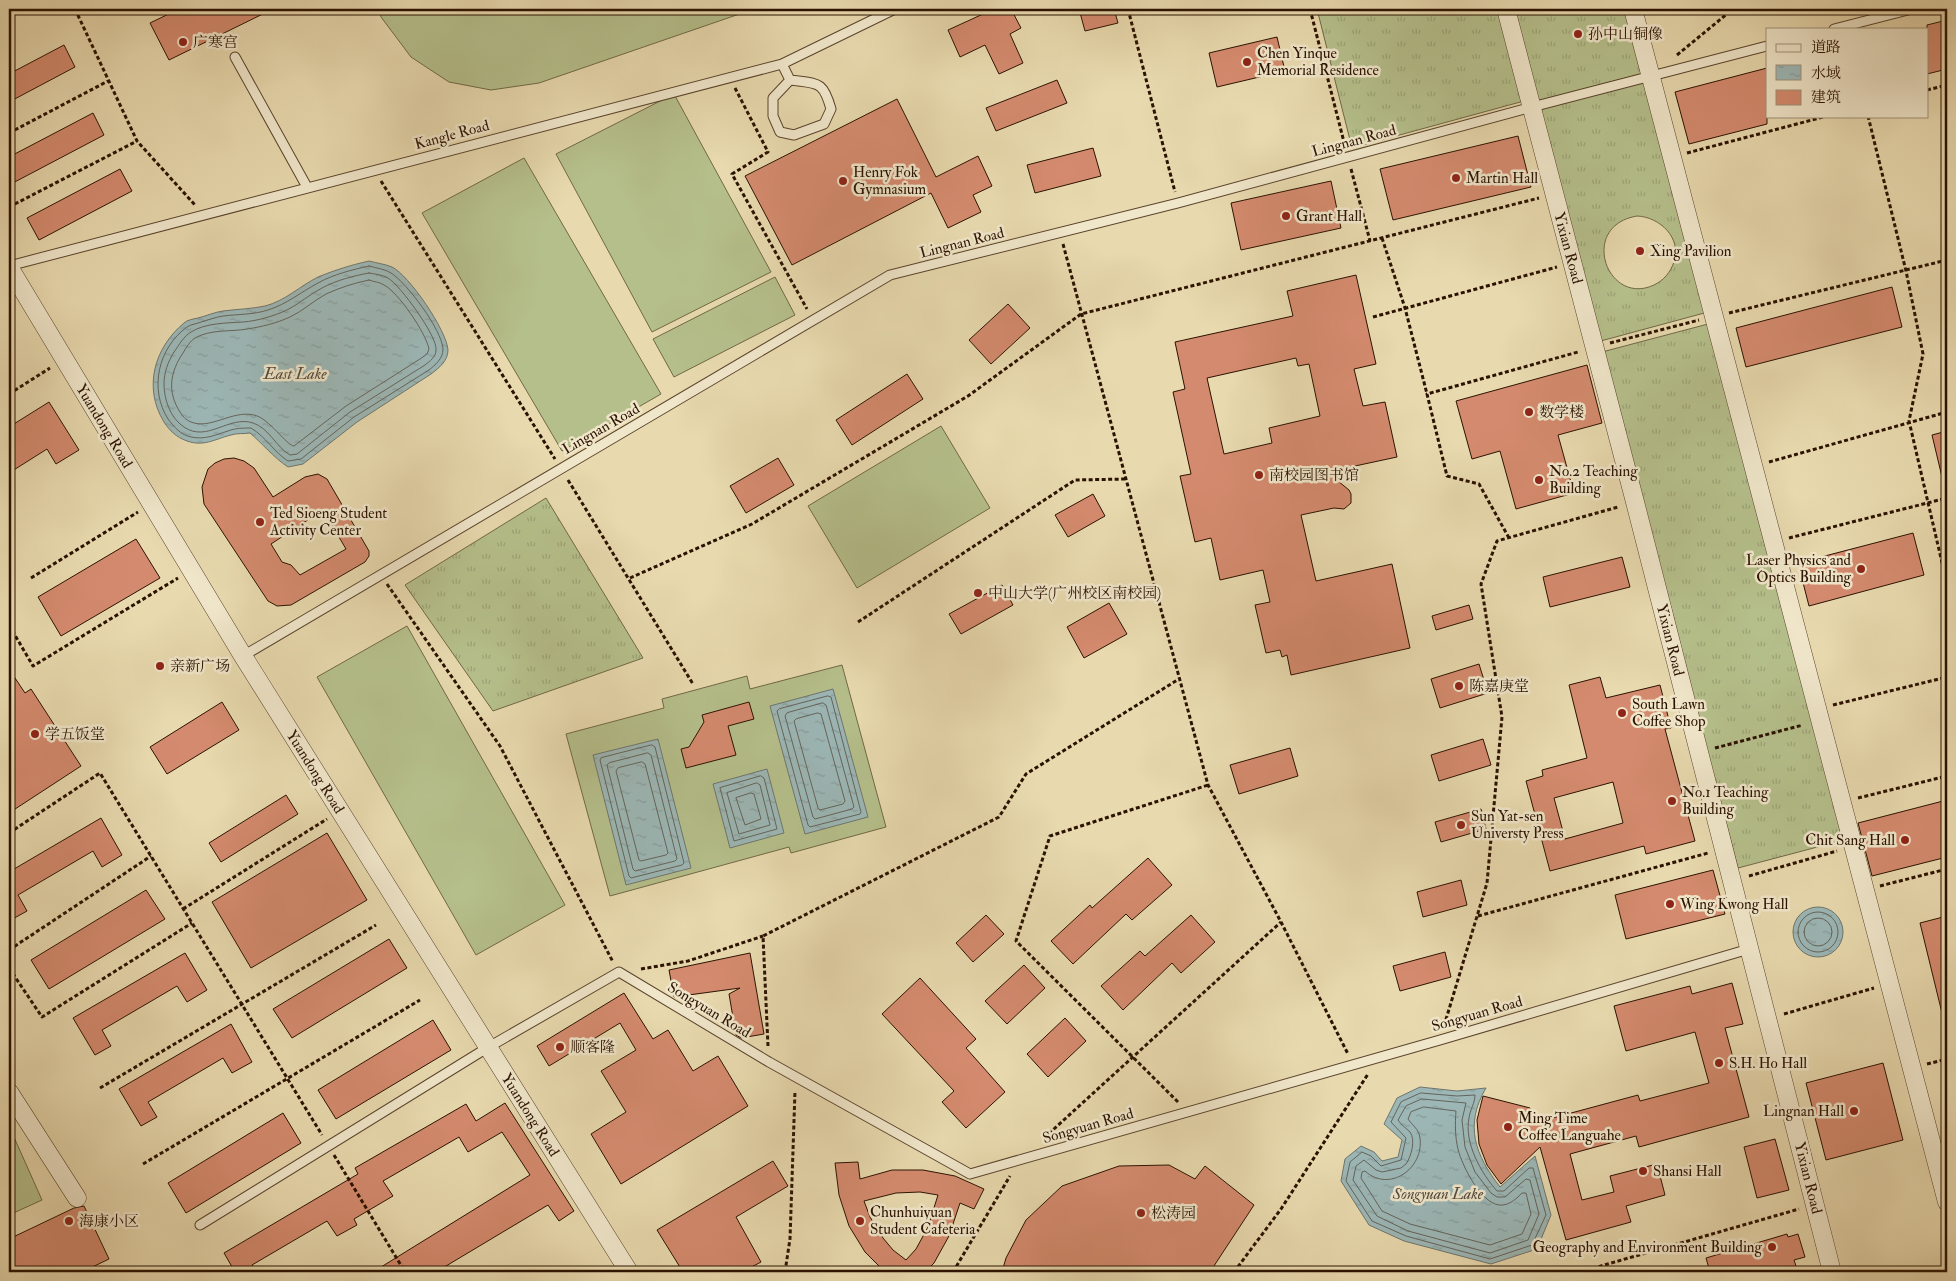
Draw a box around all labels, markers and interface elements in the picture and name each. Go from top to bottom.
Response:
place label: 孙中山铜像 [1588,25,1663,44]
marker: 孙中山铜像 [1572,28,1584,40]
legend [1766,28,1928,118]
place label: 广寒宫 [193,33,238,52]
marker: 广寒宫 [177,36,189,48]
text: 道路 [1811,38,1841,57]
place label: Chen Yinque Memorial Residence [1257,44,1379,80]
marker: Chen Yinque Memorial Residence [1241,56,1253,68]
text: 水域 [1811,64,1841,83]
text: 建筑 [1811,88,1841,107]
street label: Kangle Road [413,116,492,154]
street label: Lingnan Road [1310,121,1399,161]
place label: Henry Fok Gymnasium [853,163,927,199]
place label: Martin Hall [1466,169,1538,188]
marker: Martin Hall [1450,172,1462,184]
marker: Henry Fok Gymnasium [837,175,849,187]
place label: Grant Hall [1296,207,1362,226]
marker: Grant Hall [1280,210,1292,222]
street label: Yixian Road [1549,210,1587,286]
street label: Lingnan Road [918,223,1007,263]
place label: Xing Pavilion [1650,242,1732,261]
marker: Xing Pavilion [1634,245,1646,257]
water label: East Lake [262,364,327,384]
street label: Yuandong Road [71,380,137,472]
street label: Lingnan Road [559,399,644,459]
place label: 数学楼 [1539,403,1584,422]
marker: 数学楼 [1523,406,1535,418]
place label: No.2 Teaching Building [1549,462,1638,498]
place label: 南校园图书馆 [1269,466,1359,485]
marker: 南校园图书馆 [1253,469,1265,481]
marker: No.2 Teaching Building [1533,474,1545,486]
place label: Ted Sioeng Student Activity Center [269,504,387,540]
marker: Ted Sioeng Student Activity Center [254,516,266,528]
place label: Laser Physics and Optics Building [1746,551,1852,588]
marker: Laser Physics and Optics Building [1855,563,1867,575]
place label: 中山大学(广州校区南校园) [988,584,1161,603]
marker: 中山大学(广州校区南校园) [972,587,984,599]
street label: Yixian Road [1652,602,1688,678]
place label: 亲新广场 [170,657,230,676]
marker: 亲新广场 [154,660,166,672]
place label: 陈嘉庚堂 [1469,677,1529,696]
marker: 陈嘉庚堂 [1453,680,1465,692]
place label: South Lawn Coffee Shop [1632,695,1706,732]
marker: South Lawn Coffee Shop [1616,707,1628,719]
place label: 学五饭堂 [45,725,105,744]
street label: Yuandong Road [282,727,349,818]
marker: 学五饭堂 [29,728,41,740]
place label: No.1 Teaching Building [1682,783,1769,819]
marker: No.1 Teaching Building [1666,795,1678,807]
place label: Sun Yat-sen Universty Press [1471,807,1564,843]
marker: Sun Yat-sen Universty Press [1455,819,1467,831]
place label: Chit Sang Hall [1805,831,1895,850]
marker: Chit Sang Hall [1899,834,1911,846]
place label: Wing Kwong Hall [1679,895,1789,914]
marker: Wing Kwong Hall [1664,898,1676,910]
street label: Songyuan Road [664,978,755,1043]
street label: Songyuan Road [1429,992,1525,1036]
place label: 顺客隆 [570,1038,615,1057]
marker: 顺客隆 [554,1041,566,1053]
place label: S.H. Ho Hall [1729,1054,1807,1073]
marker: S.H. Ho Hall [1713,1057,1725,1069]
street label: Yuandong Road [497,1070,564,1161]
place label: Lingnan Hall [1763,1102,1844,1121]
street label: Songyuan Road [1040,1104,1136,1148]
marker: Lingnan Hall [1848,1105,1860,1117]
place label: Ming Time Coffee Languahe [1518,1109,1621,1145]
marker: Ming Time Coffee Languahe [1502,1121,1514,1133]
street label: Yixian Road [1790,1140,1826,1216]
place label: Shansi Hall [1653,1162,1722,1181]
marker: Shansi Hall [1637,1165,1649,1177]
water label: Songyuan Lake [1392,1184,1484,1204]
place label: Chunhuiyuan Student Cafeteria [870,1203,976,1239]
place label: 松涛园 [1151,1204,1196,1223]
marker: 松涛园 [1135,1207,1147,1219]
place label: 海康小区 [79,1212,139,1231]
marker: 海康小区 [63,1215,75,1227]
marker: Chunhuiyuan Student Cafeteria [854,1215,866,1227]
place label: Geography and Environment Building [1533,1238,1763,1258]
marker: Geography and Environment Building [1766,1241,1778,1253]

